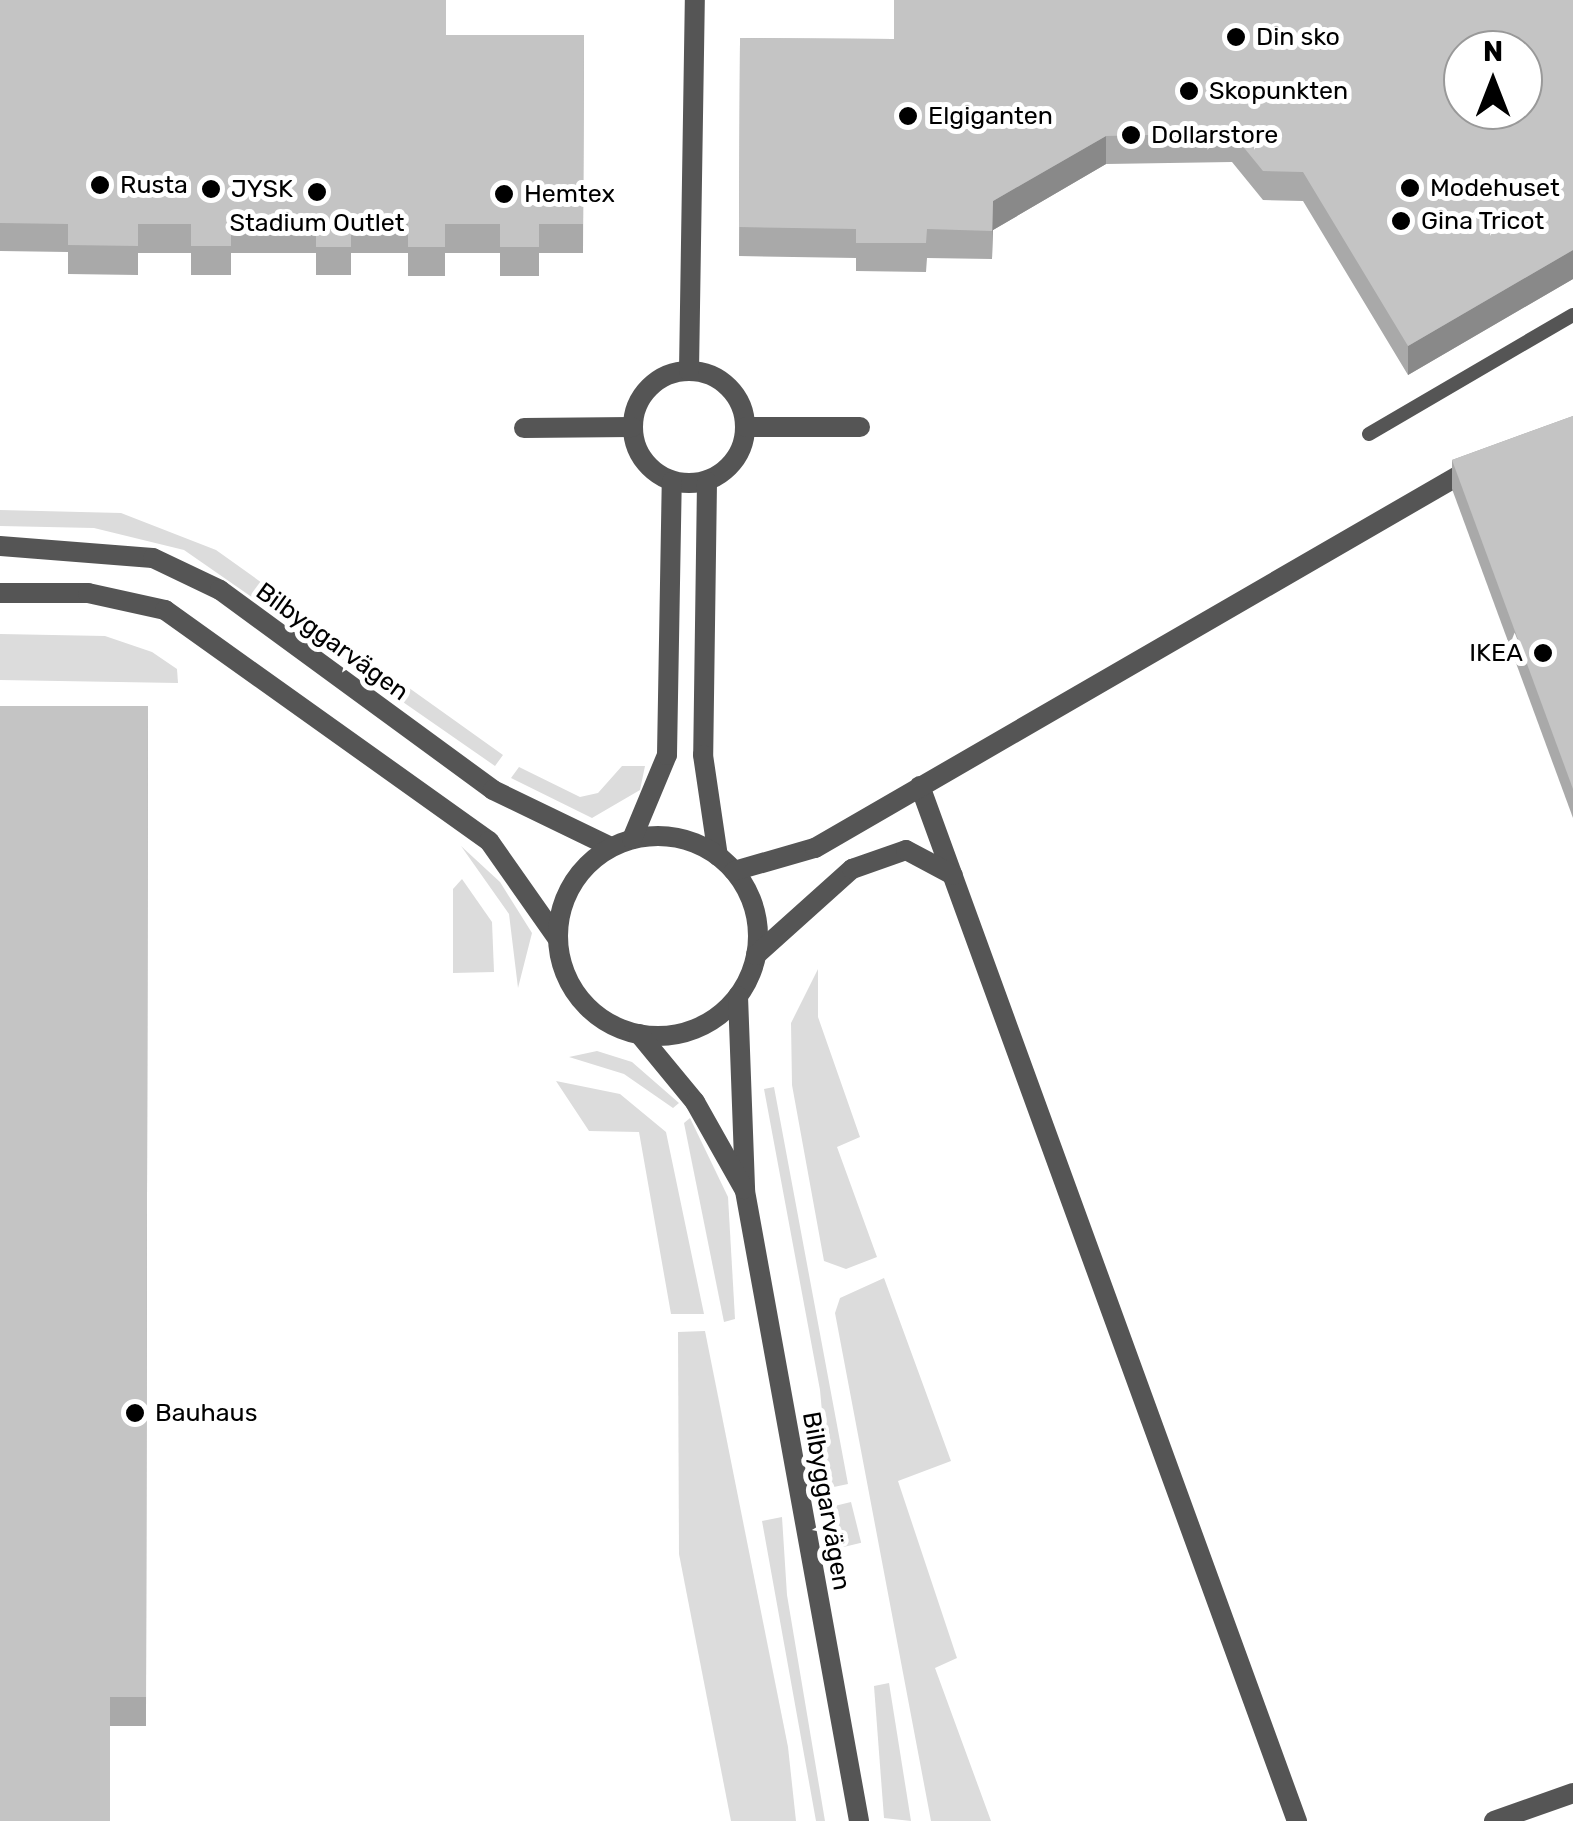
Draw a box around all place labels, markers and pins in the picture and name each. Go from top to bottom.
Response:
place label: Din sko [1256,22,1340,52]
marker: Din sko [1225,26,1247,48]
place label: Skopunkten [1209,76,1348,106]
marker: Skopunkten [1178,80,1200,102]
place label: Elgiganten [928,101,1053,131]
marker: Elgiganten [897,105,919,127]
place label: Dollarstore [1151,120,1278,150]
marker: Dollarstore [1120,124,1142,146]
place label: Rusta [120,170,188,200]
place label: Modehuset [1430,173,1560,203]
marker: Rusta [89,174,111,196]
place label: JYSK [231,174,293,204]
marker: Modehuset [1399,177,1421,199]
marker: JYSK [200,178,222,200]
place label: Hemtex [524,179,615,209]
marker: Stadium Outlet [306,181,328,203]
marker: Hemtex [493,183,515,205]
place label: Gina Tricot [1421,206,1545,236]
place label: Stadium Outlet [230,208,404,238]
marker: Gina Tricot [1390,210,1412,232]
place label: IKEA [1469,638,1523,668]
marker: IKEA [1532,642,1554,664]
place label: Bauhaus [155,1398,257,1428]
marker: Bauhaus [124,1402,146,1424]

